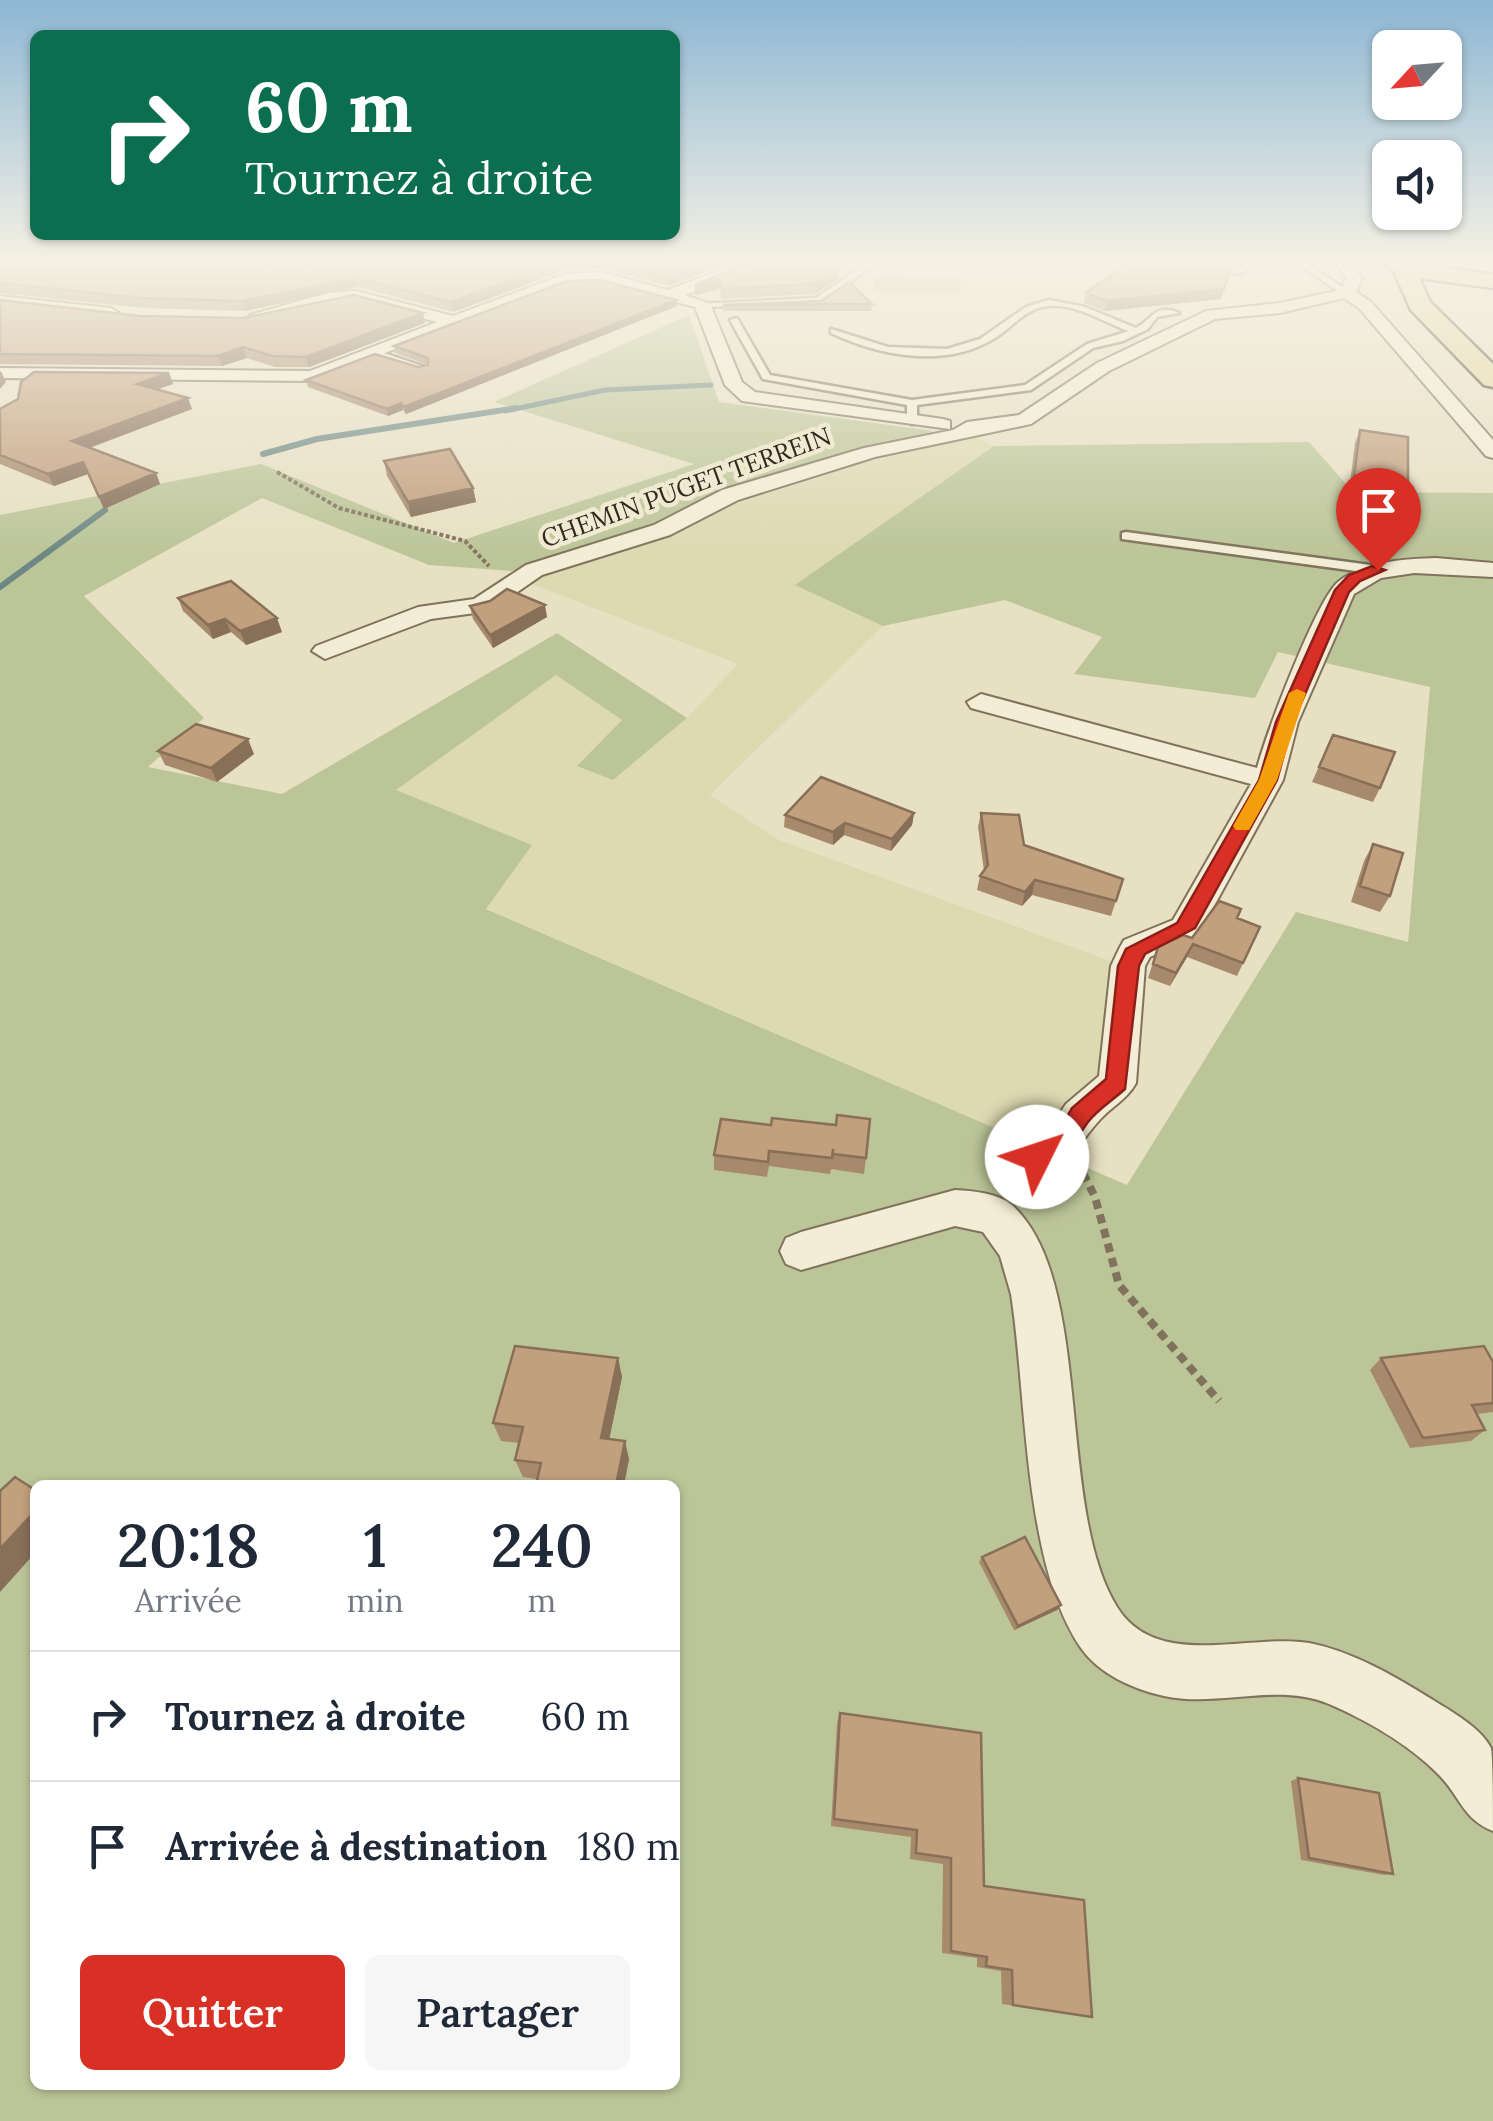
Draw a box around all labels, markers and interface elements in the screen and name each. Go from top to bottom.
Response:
north arrow [1372,30,1462,120]
map controls [1372,30,1462,230]
text: 60 m [245,62,413,151]
icon: right [80,70,210,200]
button: sound [1372,140,1462,230]
text: Tournez à droite [245,149,593,206]
street label: CHEMIN PUGET TERREIN [537,420,835,554]
pin [1336,468,1421,571]
icon: arrive [1351,483,1406,538]
position arrow [985,1105,1089,1209]
text: 20:18 [117,1507,260,1583]
text: 1 [363,1507,387,1583]
text: 240 [491,1507,593,1583]
text: Arrivée [135,1580,242,1621]
text: min [347,1580,404,1621]
text: m [528,1580,556,1621]
icon: right [80,1689,135,1744]
text: Tournez à droite [165,1692,466,1740]
text: 60 m [540,1692,630,1740]
icon: arrive [80,1819,135,1874]
text: Arrivée à destination [165,1822,547,1870]
text: 180 m [577,1822,680,1870]
button: Quitter [80,1955,345,2070]
button: Partager [365,1955,630,2070]

